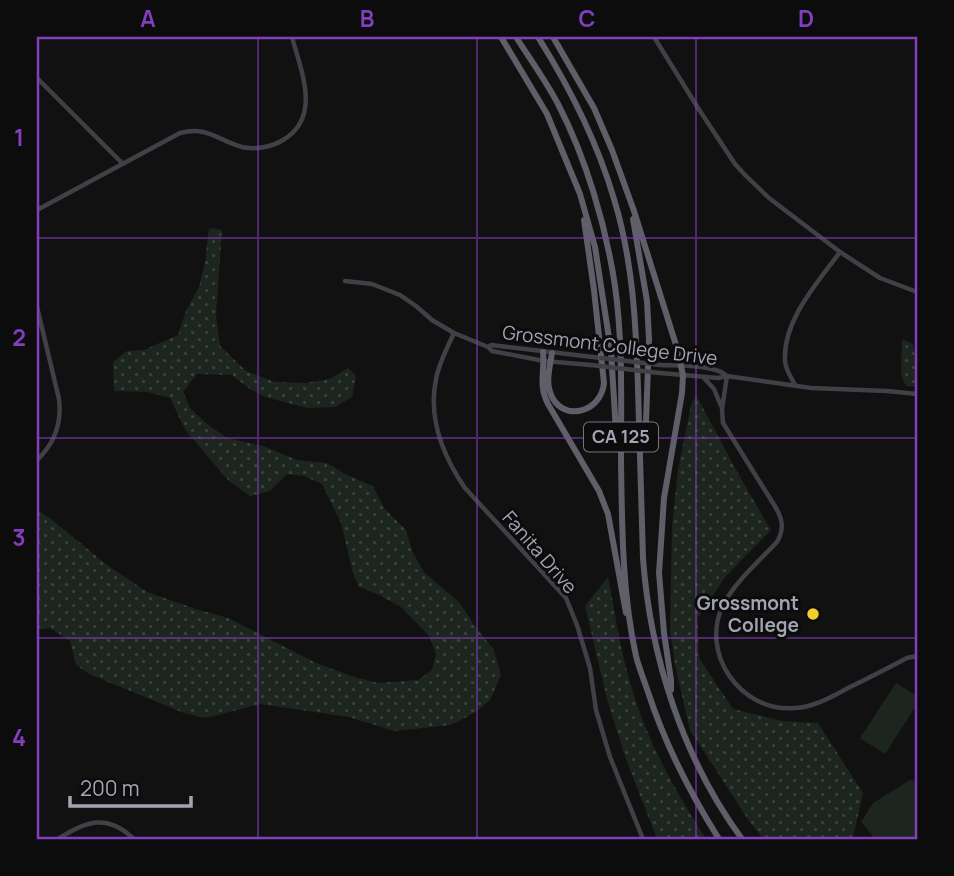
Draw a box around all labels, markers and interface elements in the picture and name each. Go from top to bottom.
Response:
text: A [140,2,156,34]
text: B [360,2,374,34]
text: C [579,2,596,34]
text: D [798,2,814,34]
text: 1 [14,121,24,153]
street label: Grossmont College Drive [501,319,719,371]
text: 2 [12,321,26,353]
road number: CA 125 [584,422,658,452]
street label: Fanita Drive [497,505,583,599]
text: 3 [12,521,26,553]
place label: Grossmont College [697,590,799,638]
marker: Grossmont College [805,606,821,622]
text: 4 [12,721,26,753]
scale bar [70,764,191,808]
text: 200 m [80,774,140,802]

